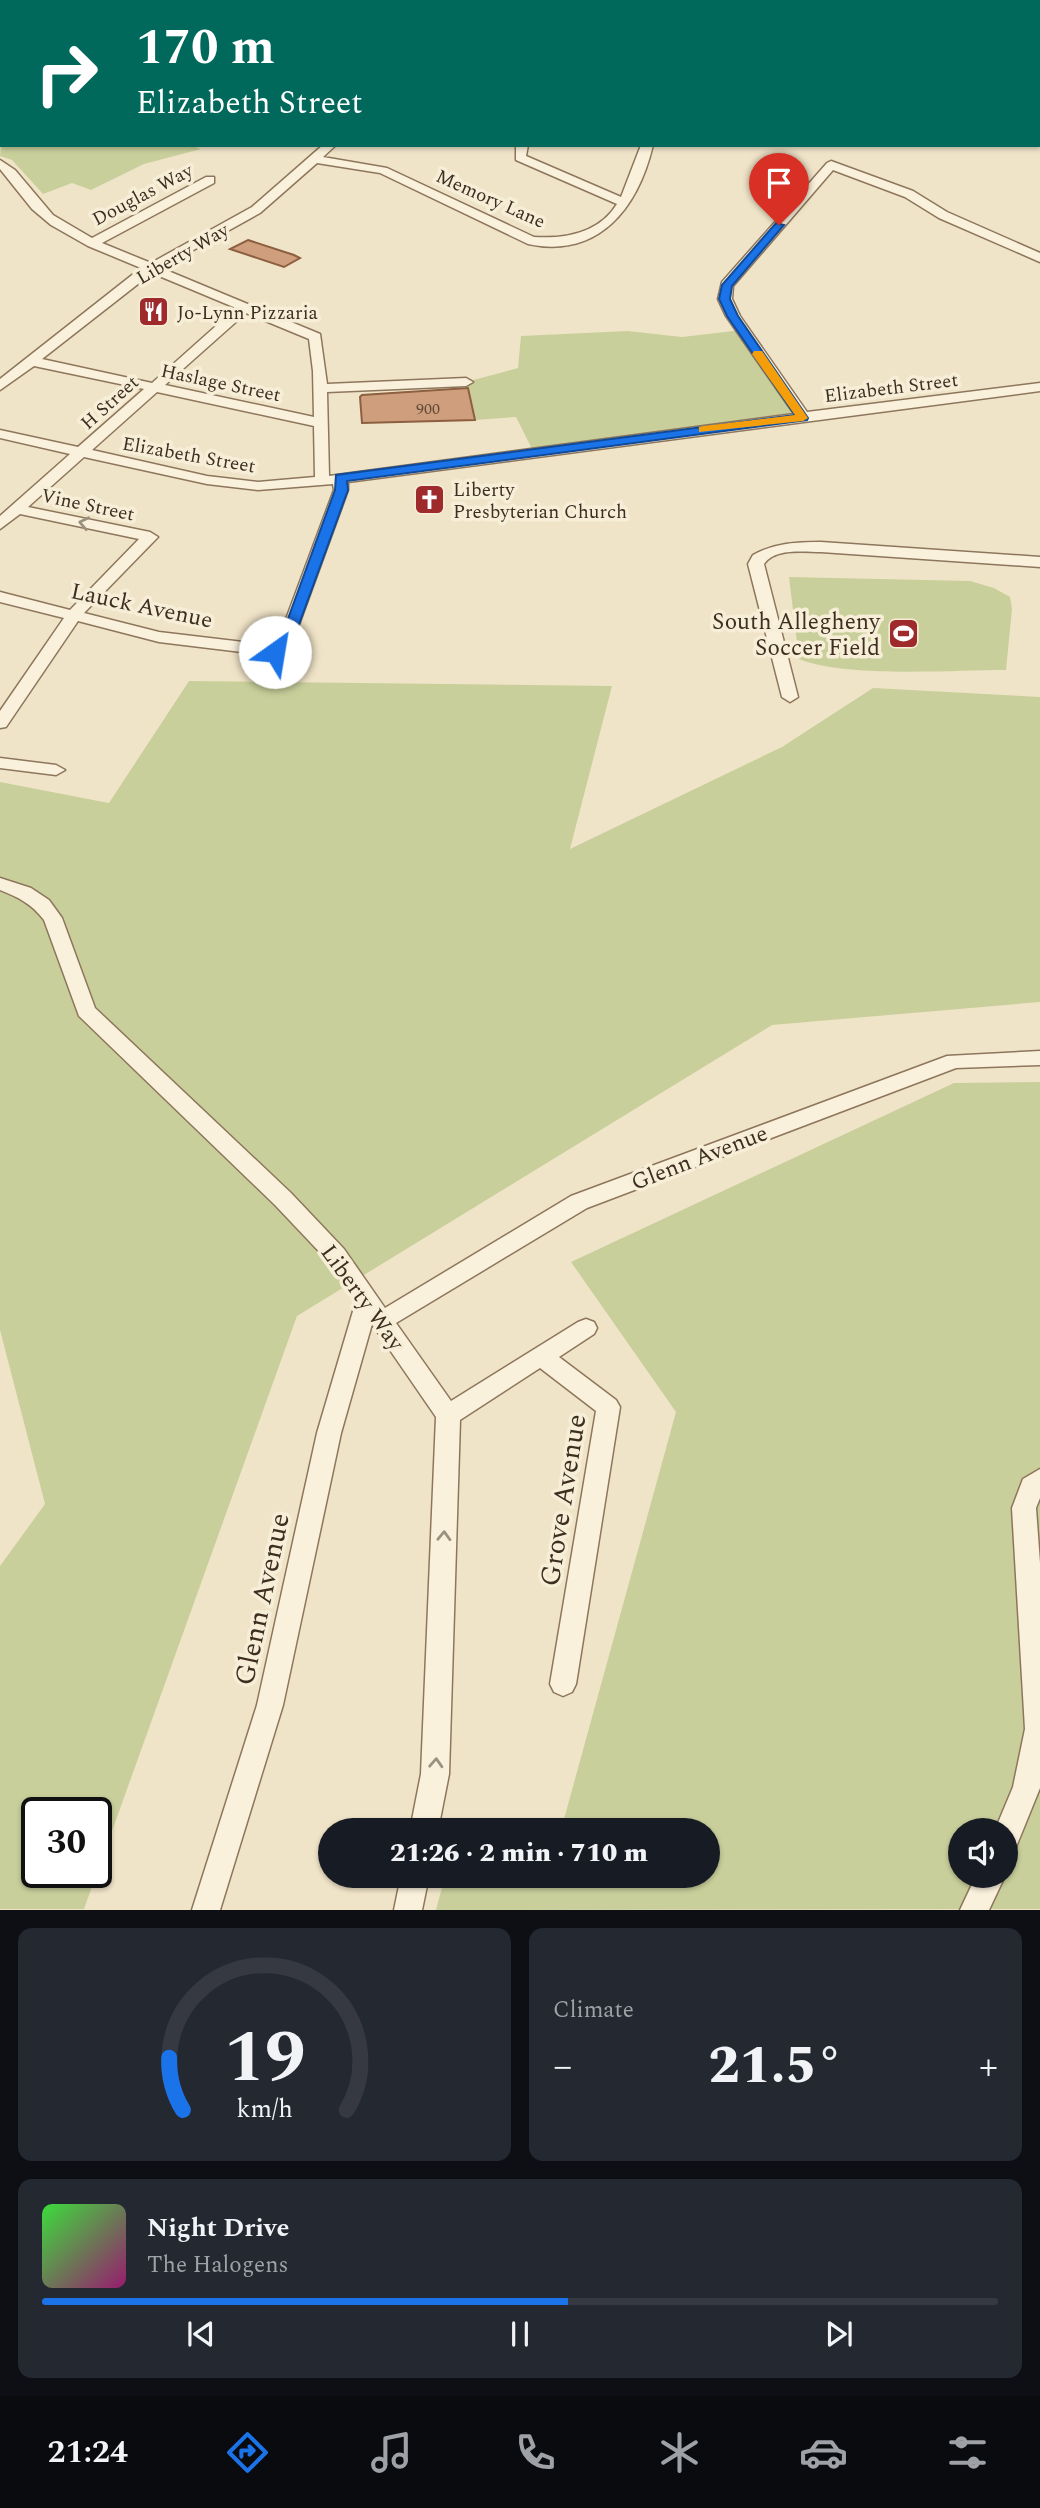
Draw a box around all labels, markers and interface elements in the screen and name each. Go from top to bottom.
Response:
text: 170 m [136,11,275,86]
icon: right [21,28,112,119]
text: Elizabeth Street [136,79,363,128]
pin [749,153,809,225]
street label: Douglas Way [87,156,199,234]
street label: Memory Lane [431,162,550,236]
icon: arrive [760,164,798,202]
street label: Liberty Way [131,216,235,293]
restaurant icon: Jo-Lynn Pizzaria [137,295,171,329]
place label: Jo-Lynn Pizzaria [177,299,319,328]
street label: Haslage Street [158,357,283,410]
street label: Elizabeth Street [823,366,960,411]
street label: H Street [74,369,146,437]
house number: 900 [416,397,440,421]
street label: Elizabeth Street [120,430,258,481]
place label: Liberty Presbyterian Church [453,476,627,527]
street label: Vine Street [38,481,137,530]
church icon: Liberty Presbyterian Church [413,483,447,517]
one-way arrow [78,516,90,531]
street label: Lauck Avenue [68,574,216,639]
place label: South Allegheny Soccer Field [712,605,881,666]
position arrow [238,615,312,689]
sports icon: South Allegheny Soccer Field [886,617,920,651]
street label: Glenn Avenue [626,1116,773,1201]
street label: Liberty Way [311,1237,413,1359]
street label: Grove Avenue [529,1411,598,1590]
street label: Glenn Avenue [223,1509,302,1690]
one-way arrow [436,1530,451,1541]
one-way arrow [428,1758,443,1769]
speed limit sign: 30 [21,1797,112,1888]
map controls [948,1818,1018,1888]
button: sound [948,1818,1018,1888]
text: 21:26 · 2 min · 710 m [390,1833,648,1873]
text: Climate [553,1993,634,2028]
text: 19 [224,2004,305,2115]
text: 21.5° [708,2027,843,2106]
text: − [553,2038,572,2096]
text: + [979,2038,998,2096]
text: km/h [236,2091,293,2129]
text: Night Drive [147,2208,289,2248]
text: The Halogens [147,2248,289,2283]
icon: previous [182,2315,220,2353]
icon: pause [501,2315,539,2353]
icon: next [820,2315,858,2353]
text: 21:24 [48,2428,128,2477]
icon: directions [223,2428,272,2477]
icon: music [367,2428,416,2477]
icon: phone [511,2428,560,2477]
icon: climate [655,2428,704,2477]
icon: car [799,2428,848,2477]
icon: filters [943,2428,992,2477]

